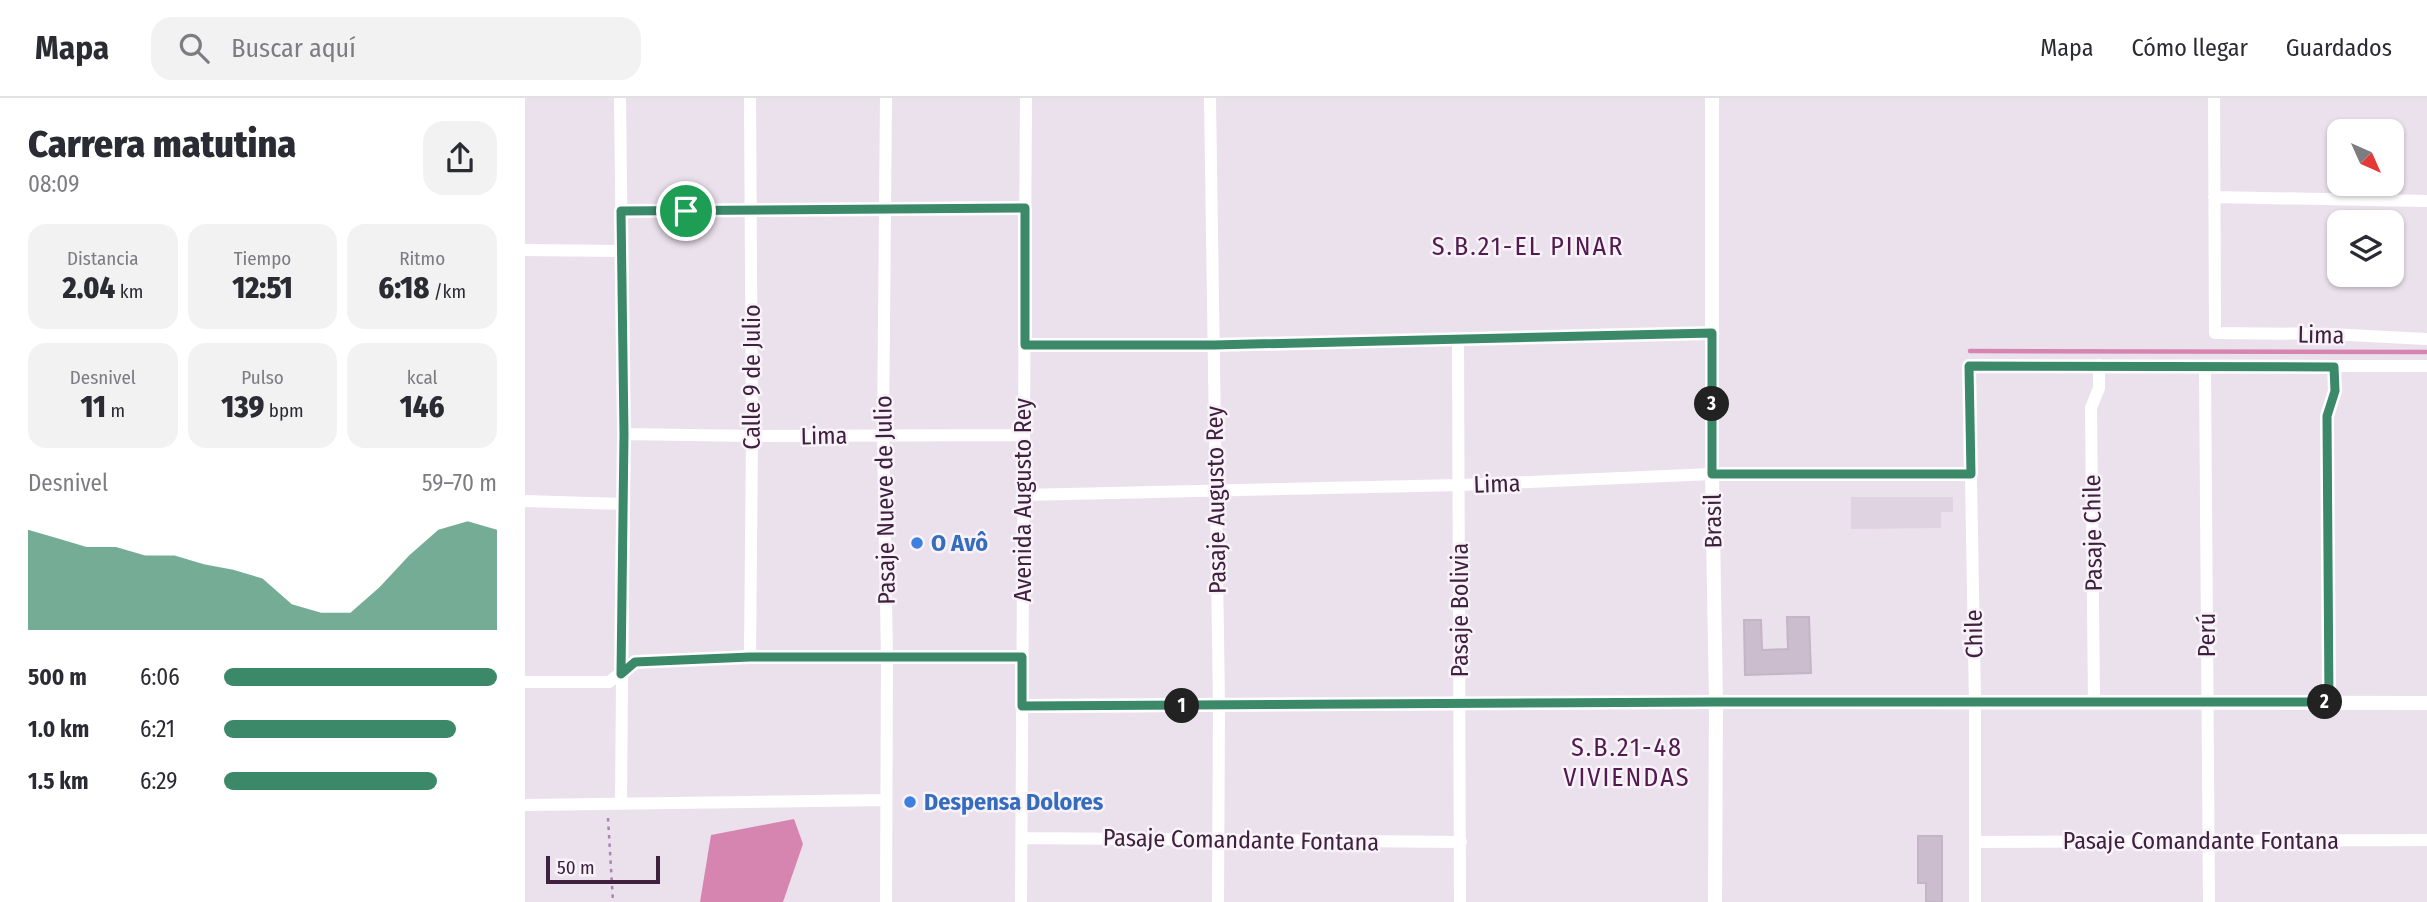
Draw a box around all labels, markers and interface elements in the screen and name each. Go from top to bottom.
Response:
search box [151,17,641,80]
text: Mapa [35,28,109,68]
icon: search [175,29,213,67]
text: Buscar aquí [231,33,356,64]
text: Mapa [2040,34,2093,62]
text: Cómo llegar [2131,34,2248,62]
text: Guardados [2286,34,2392,62]
north arrow [2327,119,2405,196]
map controls [2327,119,2404,287]
text: Carrera matutina [28,121,296,167]
button: share [423,121,497,195]
text: 08:09 [28,170,79,198]
pin [656,181,716,241]
icon: arrive [667,192,705,230]
button: layers [2327,210,2404,287]
district label: S.B.21-EL PINAR [1432,231,1624,262]
text: Distancia [67,247,139,270]
text: Tiempo [234,247,291,270]
text: Ritmo [399,247,445,270]
text: 2.04 [62,270,115,306]
text: 12:51 [232,270,293,306]
text: 6:18 [378,270,429,306]
text: km [115,280,143,303]
text: /km [429,280,466,303]
street label: Calle 9 de Julio [738,304,766,450]
street label: Lima [2297,321,2345,349]
text: Desnivel [70,366,136,389]
text: Pulso [241,366,284,389]
text: kcal [407,366,438,389]
pin: 3 [1695,386,1729,422]
text: 11 [81,389,106,425]
text: 139 [221,389,264,425]
text: 146 [400,389,445,425]
text: 3 [1707,392,1716,415]
street label: Pasaje Nueve de Julio [869,395,901,605]
street label: Avenida Augusto Rey [1009,398,1037,602]
text: m [106,399,125,422]
text: bpm [264,399,304,422]
street label: Pasaje Augusto Rey [1200,405,1232,594]
street label: Lima [800,422,848,450]
text: Desnivel [28,469,108,497]
text: 59–70 m [422,469,497,497]
street label: Lima [1473,469,1521,499]
street label: Pasaje Chile [2078,474,2108,592]
street label: Brasil [1699,493,1727,549]
place label: O Avô [931,529,988,557]
marker: O Avô [909,535,925,551]
street label: Pasaje Bolivia [1446,543,1474,677]
street label: Chile [1960,609,1988,659]
street label: Perú [2193,613,2221,657]
text: 500 m [28,663,87,691]
text: 6:06 [140,663,180,691]
pin: 2 [2308,684,2343,720]
pin: 1 [1165,688,1199,724]
text: 2 [2320,690,2329,713]
text: 1 [1177,694,1186,717]
text: 1.0 km [28,715,89,743]
text: 6:21 [140,715,175,743]
district label: S.B.21-48 VIVIENDAS [1563,732,1691,793]
text: 1.5 km [28,767,89,795]
text: 6:29 [140,767,177,795]
place label: Despensa Dolores [924,788,1104,816]
marker: Despensa Dolores [902,794,918,810]
street label: Pasaje Comandante Fontana [1103,824,1379,856]
street label: Pasaje Comandante Fontana [2063,827,2339,855]
scale bar [546,853,660,885]
text: 50 m [557,856,595,879]

